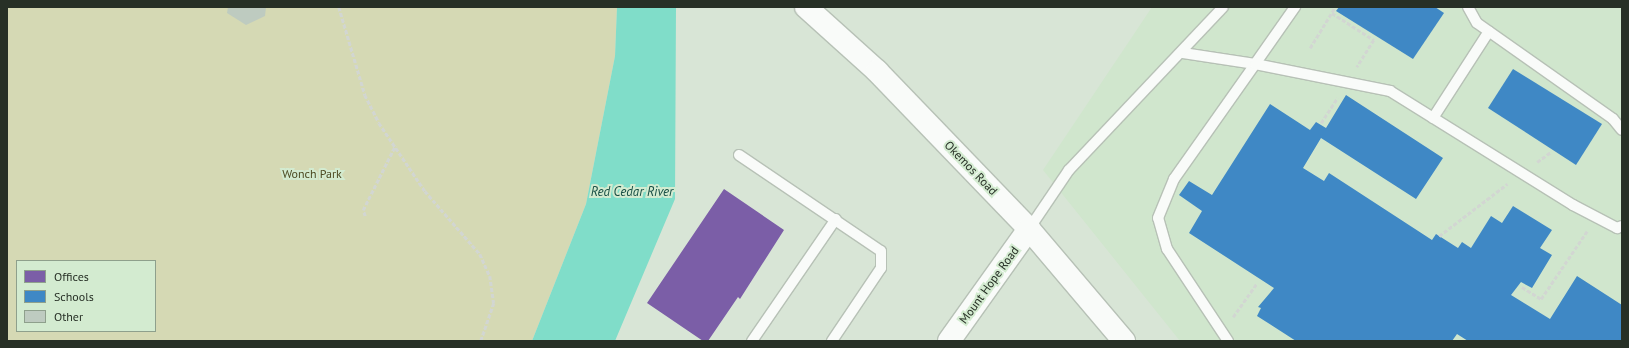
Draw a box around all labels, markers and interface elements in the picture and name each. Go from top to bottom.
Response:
street label: Okemos Road [942,138,1000,198]
park label: Wonch Park [282,167,342,181]
water label: Red Cedar River [591,184,673,200]
street label: Mount Hope Road [956,244,1022,326]
legend [16,260,156,332]
text: Offices [54,269,89,284]
text: Schools [54,289,94,304]
text: Other [54,309,83,324]

